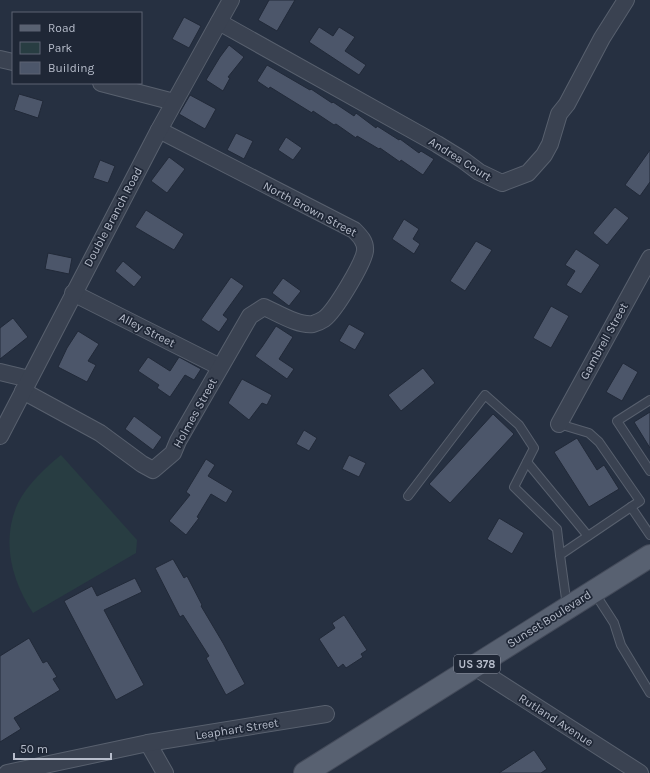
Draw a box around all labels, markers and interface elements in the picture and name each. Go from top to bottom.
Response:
legend [12,12,142,84]
text: Road [48,21,76,35]
text: Park [48,41,73,55]
text: Building [48,61,95,75]
street label: Andrea Court [426,134,494,184]
street label: Double Branch Road [81,165,145,269]
street label: North Brown Street [261,178,360,240]
street label: Gambrell Street [577,300,631,382]
street label: Alley Street [117,310,178,350]
street label: Holmes Street [170,375,220,450]
street label: Sunset Boulevard [504,587,594,651]
road number: US 378 [454,655,500,673]
street label: Rutland Avenue [516,691,596,749]
street label: Leaphart Street [194,715,280,742]
scale bar [14,735,111,761]
text: 50 m [20,742,48,756]

